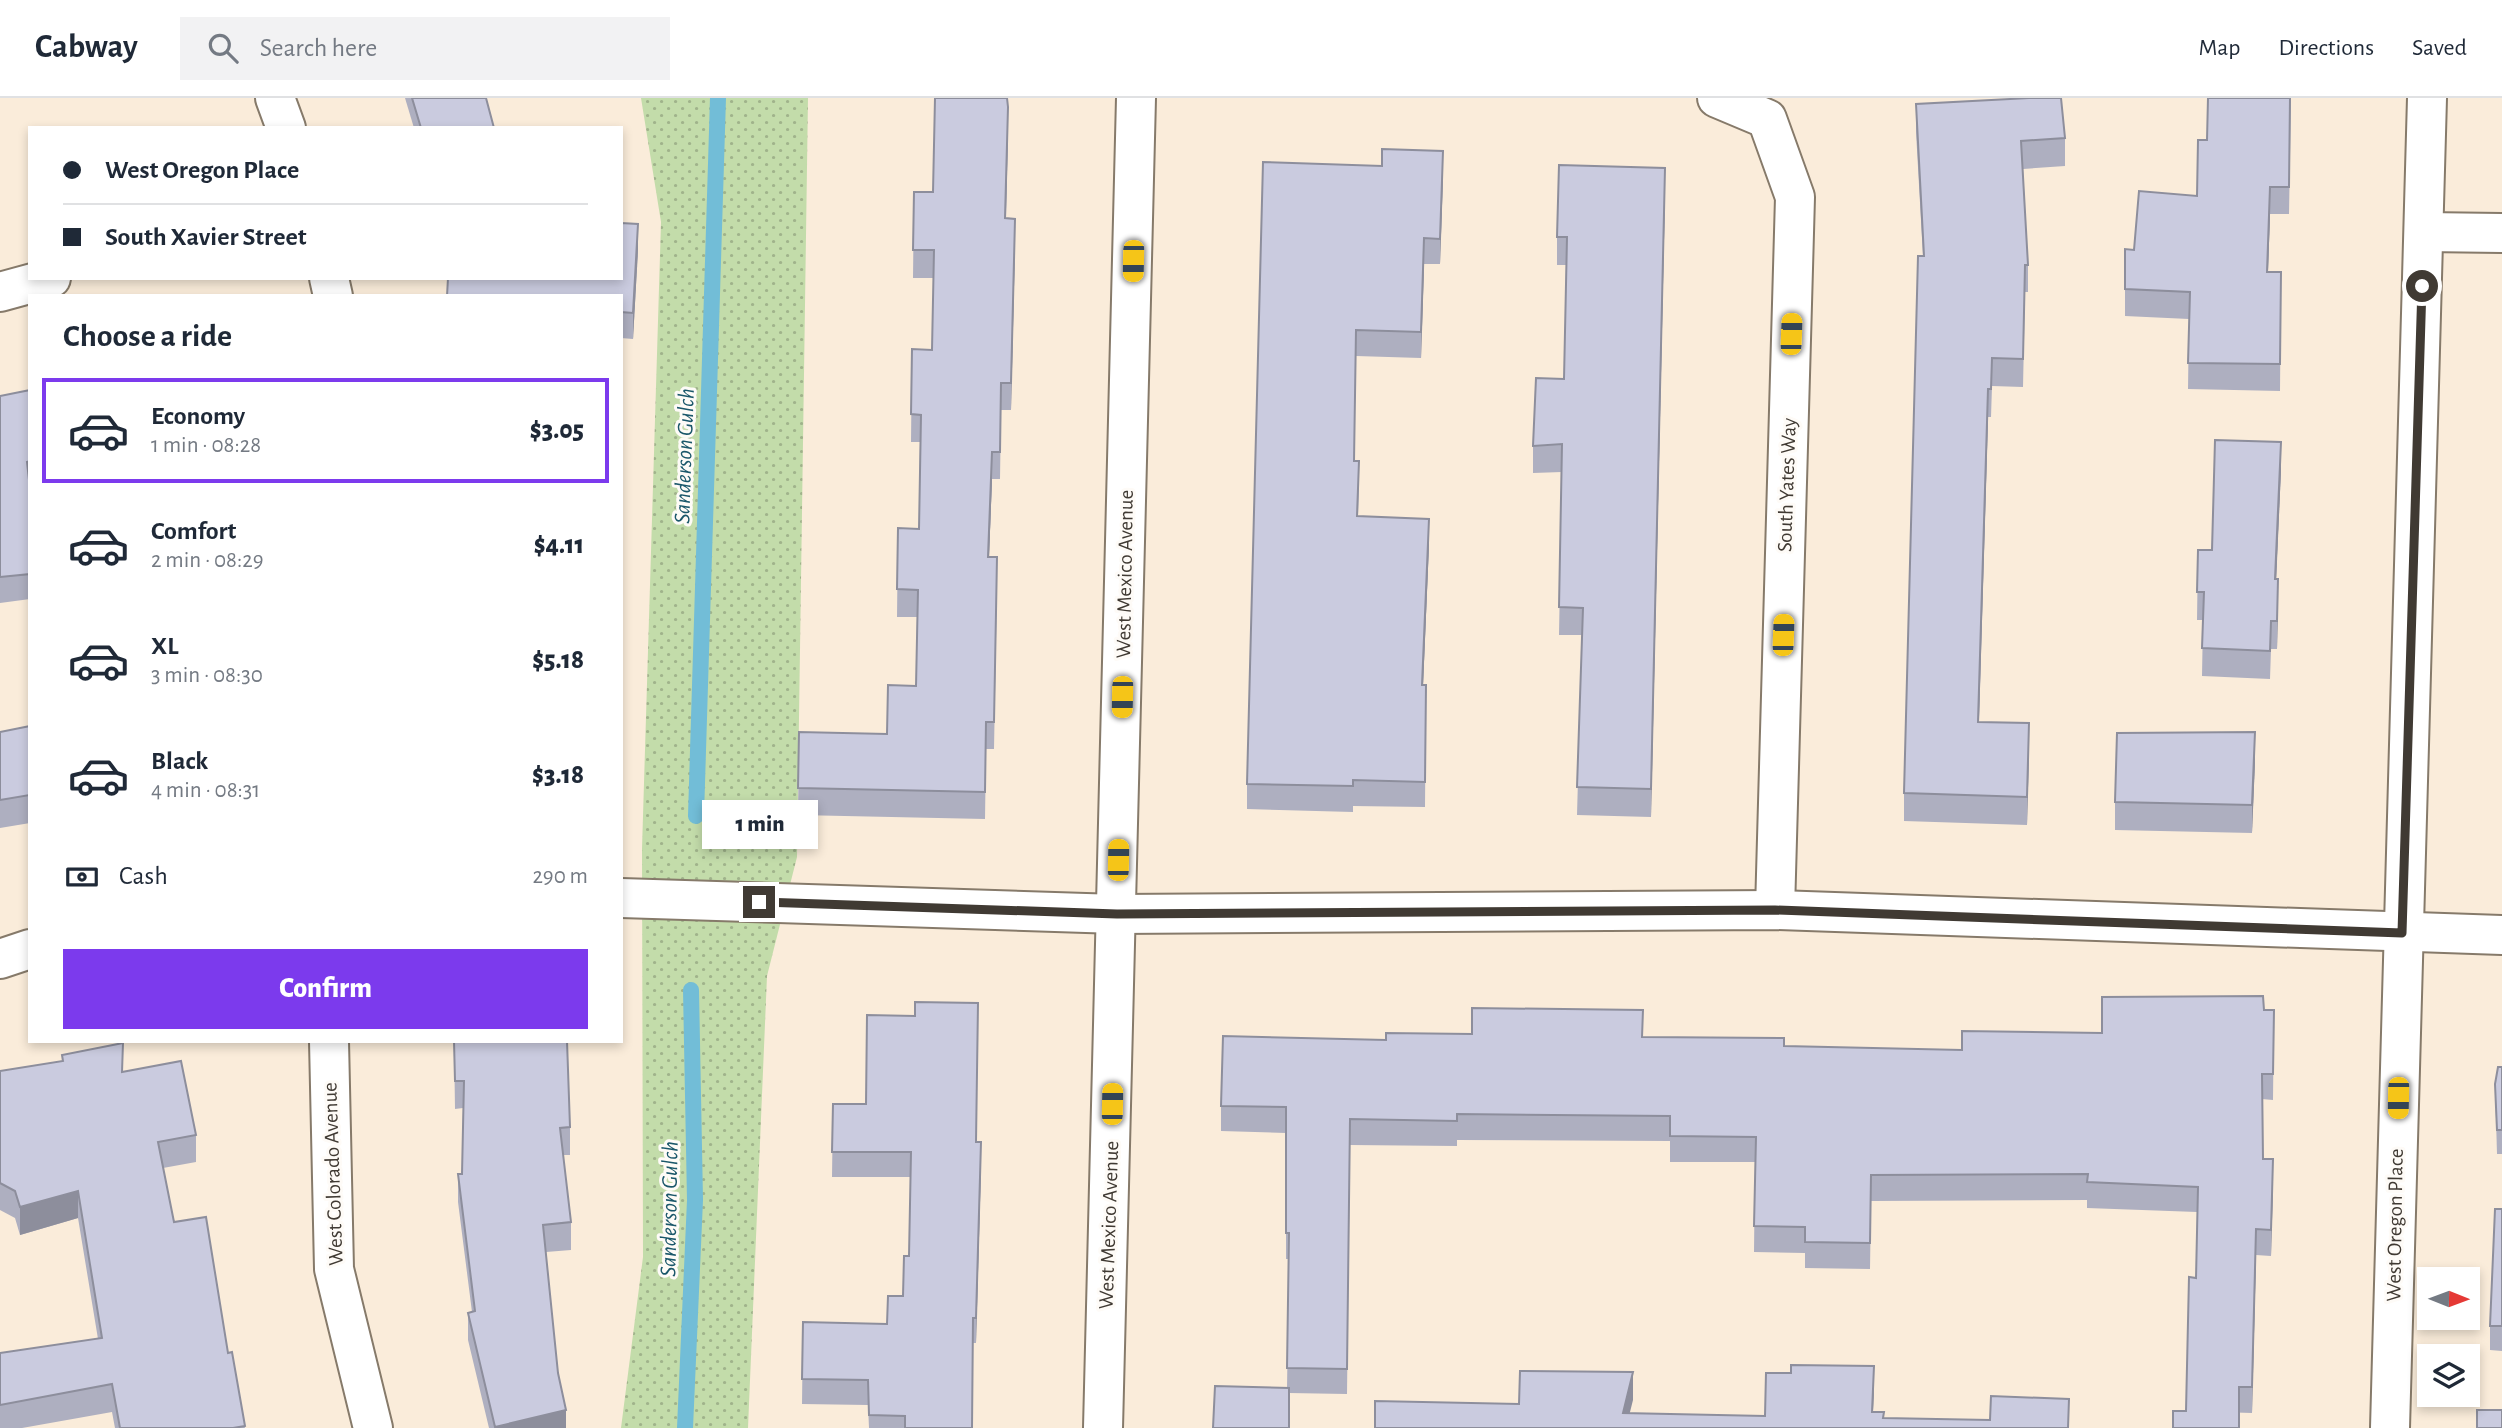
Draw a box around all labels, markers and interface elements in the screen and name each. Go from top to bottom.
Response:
search box [180,17,670,80]
icon: search [204,29,242,67]
text: Cabway [35,31,138,64]
text: Search here [260,35,377,61]
text: Map [2198,36,2240,60]
text: Directions [2278,36,2374,60]
text: Saved [2412,36,2467,60]
text: West Oregon Place [105,157,299,183]
text: South Xavier Street [105,224,307,250]
car [1123,240,1144,282]
route start [2406,270,2438,302]
car [1780,313,1803,355]
text: Choose a ride [63,320,232,352]
water label: Sanderson Gulch [671,388,699,524]
icon: car [67,399,130,462]
text: Economy [151,403,245,429]
text: $3.05 [530,417,584,443]
street label: South Yates Way [1774,417,1800,553]
text: 1 min · 08:28 [151,434,261,457]
street label: West Mexico Avenue [1113,490,1137,658]
icon: car [67,514,130,577]
text: Comfort [151,518,236,544]
text: $4.11 [534,532,584,558]
text: 2 min · 08:29 [151,549,264,572]
car [1772,614,1795,656]
icon: car [67,629,130,692]
text: XL [151,633,178,659]
text: $5.18 [532,647,584,673]
text: 3 min · 08:30 [151,664,263,687]
car [1112,676,1133,718]
icon: car [67,744,130,807]
text: Black [151,748,208,774]
text: $3.18 [532,762,584,788]
text: 4 min · 08:31 [151,779,260,802]
callout: 1 min [701,800,817,850]
text: 1 min [736,813,784,836]
car [1108,839,1129,881]
icon: cash [63,858,101,896]
text: Cash [119,863,168,889]
text: 290 m [532,865,588,888]
route end [743,886,775,918]
button: Confirm [63,949,588,1029]
car [2388,1077,2409,1119]
street label: West Colorado Avenue [319,1082,347,1266]
car [1102,1083,1123,1125]
street label: West Mexico Avenue [1096,1140,1122,1310]
water label: Sanderson Gulch [657,1141,683,1277]
street label: West Oregon Place [2383,1148,2407,1302]
north arrow [2417,1267,2480,1330]
map controls [2417,1267,2480,1407]
button: layers [2417,1344,2480,1407]

